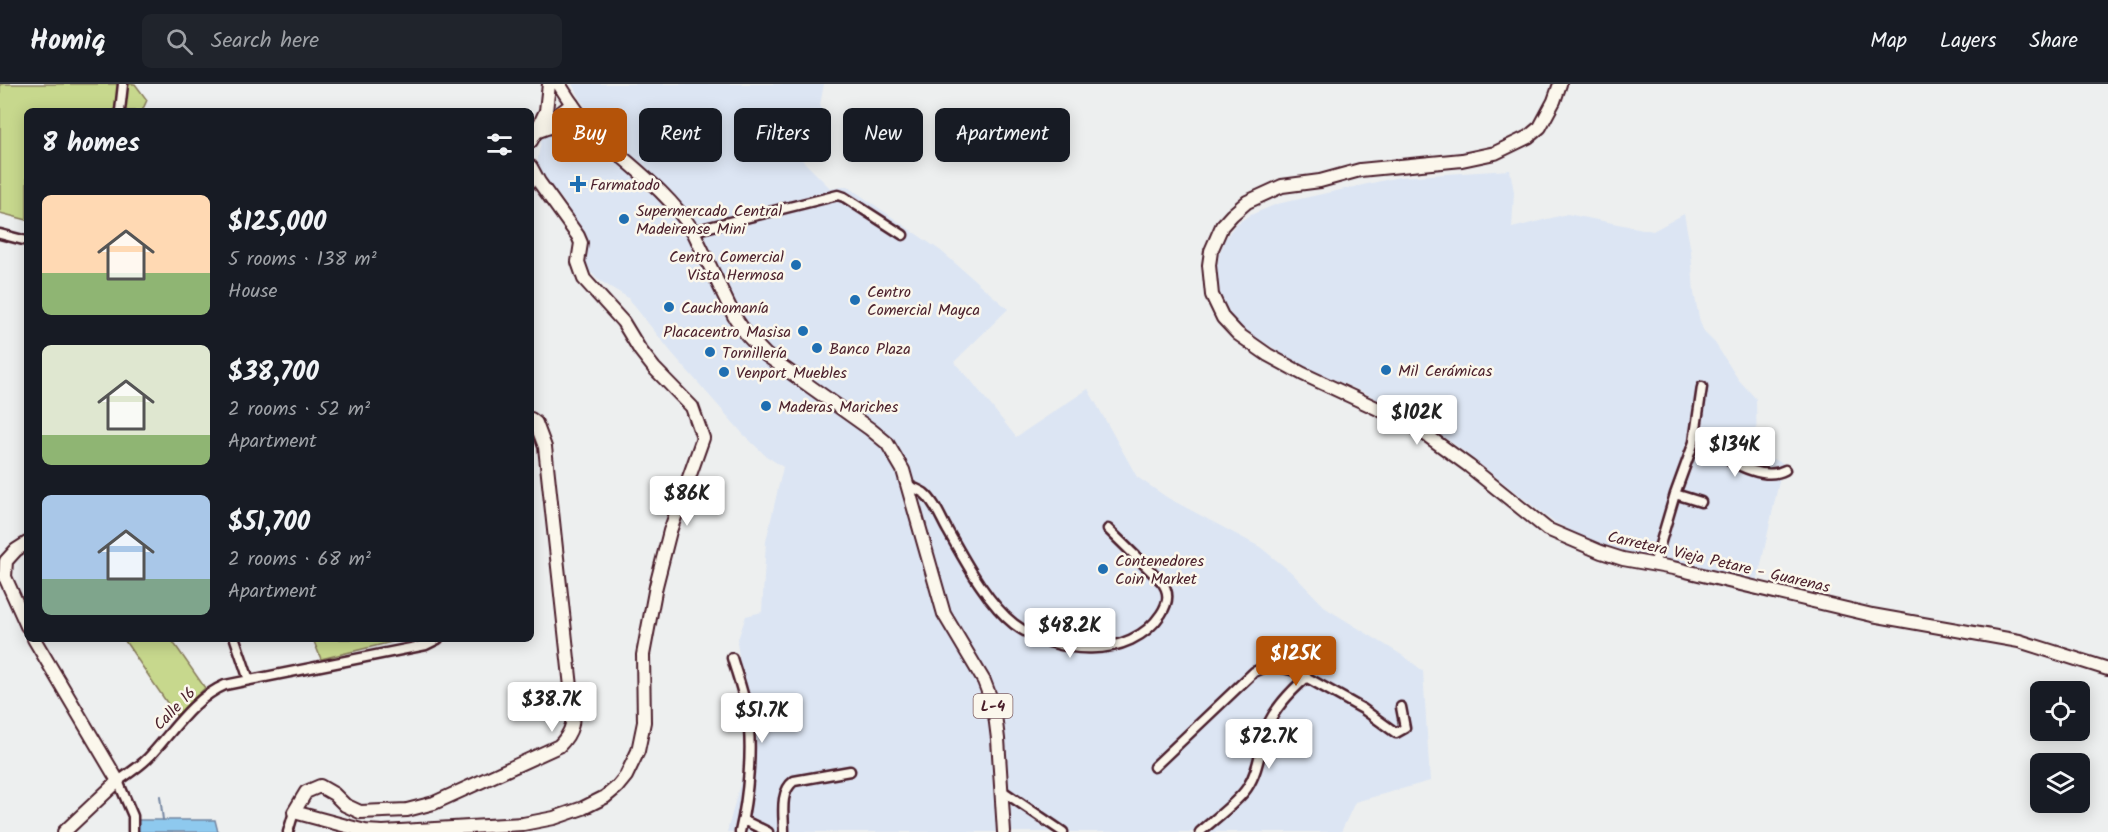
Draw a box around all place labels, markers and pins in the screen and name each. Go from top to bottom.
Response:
place label: Farmatodo [590,173,660,198]
marker: Farmatodo [571,177,585,191]
place label: Supermercado Central Madeirense Mini [636,199,782,242]
marker: Supermercado Central Madeirense Mini [617,212,631,226]
place label: Centro Comercial Vista Hermosa [669,245,784,288]
marker: Centro Comercial Vista Hermosa [789,258,803,272]
place label: Centro Comercial Mayca [867,280,980,323]
marker: Centro Comercial Mayca [848,293,862,307]
place label: Cauchomanía [681,296,769,321]
marker: Cauchomanía [662,300,676,314]
place label: Placacentro Masisa [663,320,791,345]
marker: Placacentro Masisa [796,324,810,338]
place label: Banco Plaza [829,337,911,362]
place label: Tornillería [722,341,787,366]
marker: Banco Plaza [810,341,824,355]
marker: Tornillería [703,345,717,359]
place label: Mil Cerámicas [1398,359,1493,384]
place label: Venport Muebles [736,361,847,386]
marker: Mil Cerámicas [1379,363,1393,377]
marker: Venport Muebles [717,365,731,379]
place label: Maderas Mariches [778,395,898,420]
pin: $102K [1375,395,1459,446]
marker: Maderas Mariches [759,399,773,413]
pin: $134K [1693,427,1777,478]
pin: $86K [651,476,723,527]
place label: Contenedores Coin Market [1115,549,1204,592]
marker: Contenedores Coin Market [1096,562,1110,576]
pin: $48.2K [1021,608,1119,659]
pin: $125K [1254,636,1338,687]
pin: $38.7K [503,682,601,733]
pin: $51.7K [713,693,811,744]
pin: $72.7K [1220,719,1318,770]

